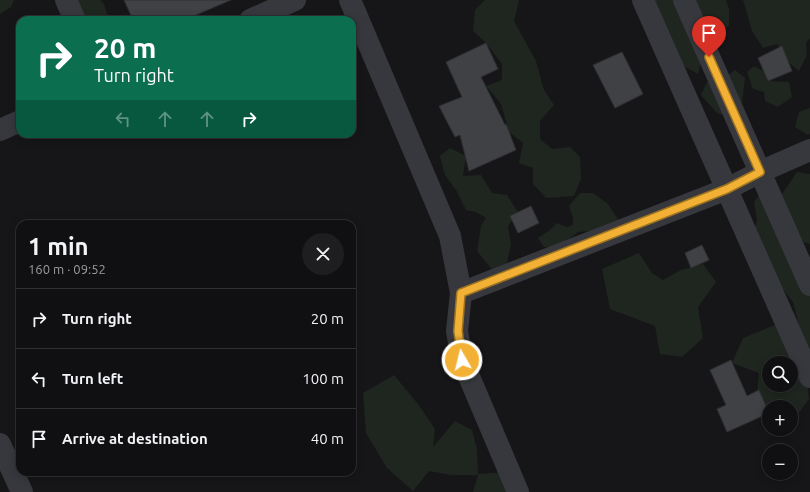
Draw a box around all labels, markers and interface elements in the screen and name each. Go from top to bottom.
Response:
pin [692,16,726,57]
icon: arrive [698,22,720,44]
icon: right [28,32,80,84]
text: 20 m [94,32,156,63]
text: Turn right [94,65,174,85]
icon: left [112,108,134,130]
icon: ahead [154,108,176,130]
icon: ahead [196,108,218,130]
icon: right [238,108,260,130]
text: 1 min [28,233,89,260]
button: close [302,233,344,275]
text: 160 m · 09:52 [28,262,106,276]
icon: right [28,308,50,330]
text: Turn right [62,310,132,327]
text: 20 m [311,310,344,327]
position arrow [441,339,483,381]
map controls [762,356,798,480]
button: search [762,356,798,392]
icon: left [28,368,50,390]
text: Turn left [62,370,123,387]
text: 100 m [302,370,344,387]
button: + [762,400,798,436]
icon: arrive [28,428,50,450]
text: Arrive at destination [62,430,208,447]
text: 40 m [311,430,344,447]
button: − [762,444,798,480]

